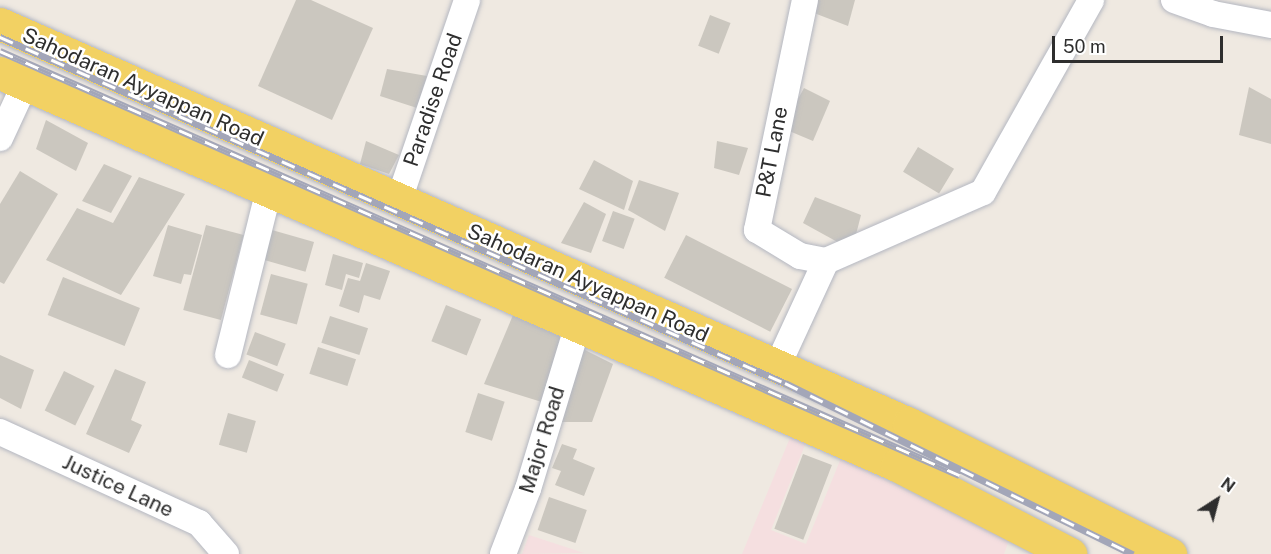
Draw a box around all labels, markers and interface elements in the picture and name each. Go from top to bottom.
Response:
street label: Sahodaran Ayyappan Road [18,22,268,152]
scale bar [1055,24,1226,62]
street label: Paradise Road [398,30,468,170]
text: 50 m [1063,36,1106,57]
street label: P&T Lane [751,104,793,200]
street label: Sahodaran Ayyappan Road [463,218,713,348]
street label: Major Road [514,383,570,497]
street label: Justice Lane [58,449,178,523]
north arrow [1187,470,1247,530]
text: N [1217,474,1239,496]

